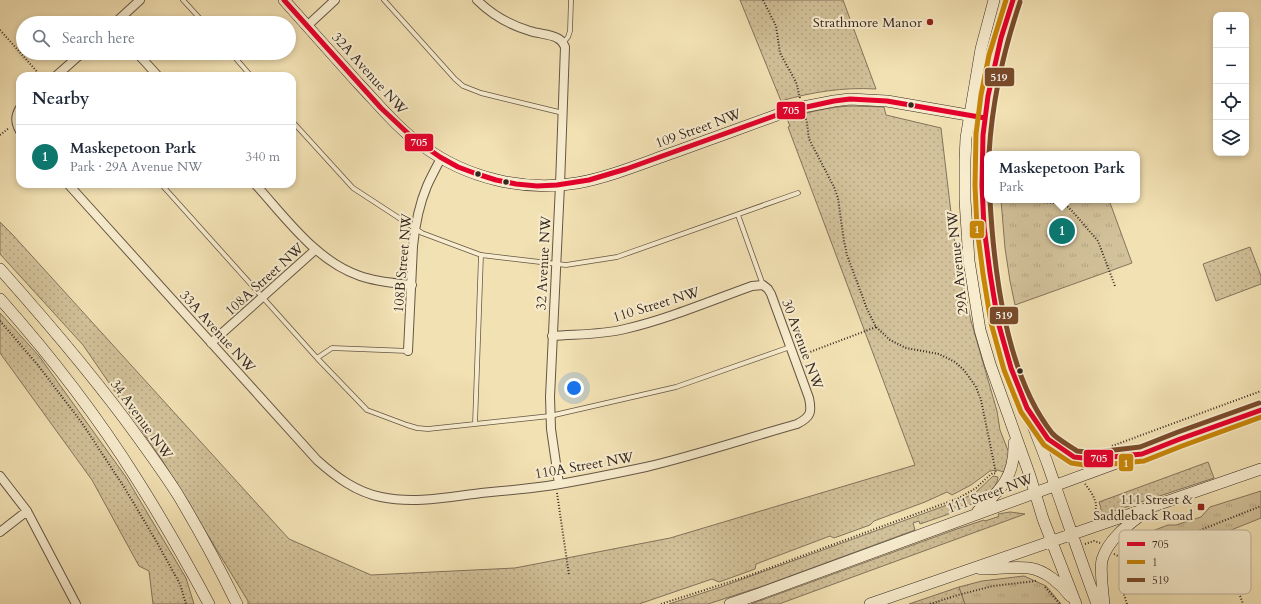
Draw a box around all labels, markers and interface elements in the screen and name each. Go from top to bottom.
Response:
map controls [1213,12,1249,156]
button: + [1213,12,1249,48]
place label: Strathmore Manor [813,13,923,32]
search box [16,16,296,60]
marker: Strathmore Manor [925,17,935,27]
icon: search [30,27,52,49]
text: Search here [62,28,135,48]
street label: 32A Avenue NW [328,28,412,119]
button: − [1213,48,1249,84]
line badge: 519 [984,67,1015,87]
text: 519 [991,70,1008,85]
button: locate [1213,84,1249,120]
text: Nearby [32,87,89,110]
unlabelled marker [906,100,916,110]
line badge: 705 [776,101,806,120]
text: 705 [783,103,800,118]
street label: 109 Street NW [653,104,744,153]
button: layers [1213,120,1249,156]
line badge: 705 [404,133,434,152]
text: 705 [411,135,428,150]
text: Maskepetoon Park [70,138,196,158]
text: 1 [42,148,48,166]
text: 340 m [246,148,280,166]
popup [984,151,1140,203]
text: Park · 29A Avenue NW [70,158,202,176]
text: Maskepetoon Park [999,158,1125,178]
unlabelled marker [473,169,483,179]
unlabelled marker [501,177,511,187]
text: Park [999,178,1024,196]
street label: 29A Avenue NW [943,209,972,316]
street label: 108B Street NW [389,212,416,314]
street label: 32 Avenue NW [532,215,555,311]
pin: 1 [1049,216,1075,246]
line badge: 1 [969,220,985,239]
text: 1 [974,222,980,237]
street label: 108A Street NW [221,238,308,320]
street label: 110 Street NW [610,282,703,327]
street label: 33A Avenue NW [176,286,260,377]
street label: 30 Avenue NW [777,296,828,392]
line badge: 519 [989,306,1019,325]
text: 519 [996,308,1013,323]
unlabelled marker [1015,366,1025,376]
street label: 34 Avenue NW [106,375,177,464]
your location [564,378,584,398]
street label: 110A Street NW [533,447,636,484]
line badge: 705 [1083,449,1114,468]
text: 705 [1091,451,1108,466]
line badge: 1 [1118,453,1134,472]
text: 1 [1123,456,1129,471]
street label: 111 Street NW [945,469,1036,518]
place label: 111 Street & Saddleback Road [1093,490,1194,525]
marker: 111 Street & Saddleback Road [1196,502,1206,512]
legend [1119,530,1251,594]
text: 705 [1152,537,1169,552]
text: 1 [1152,555,1158,570]
text: 519 [1152,573,1169,588]

